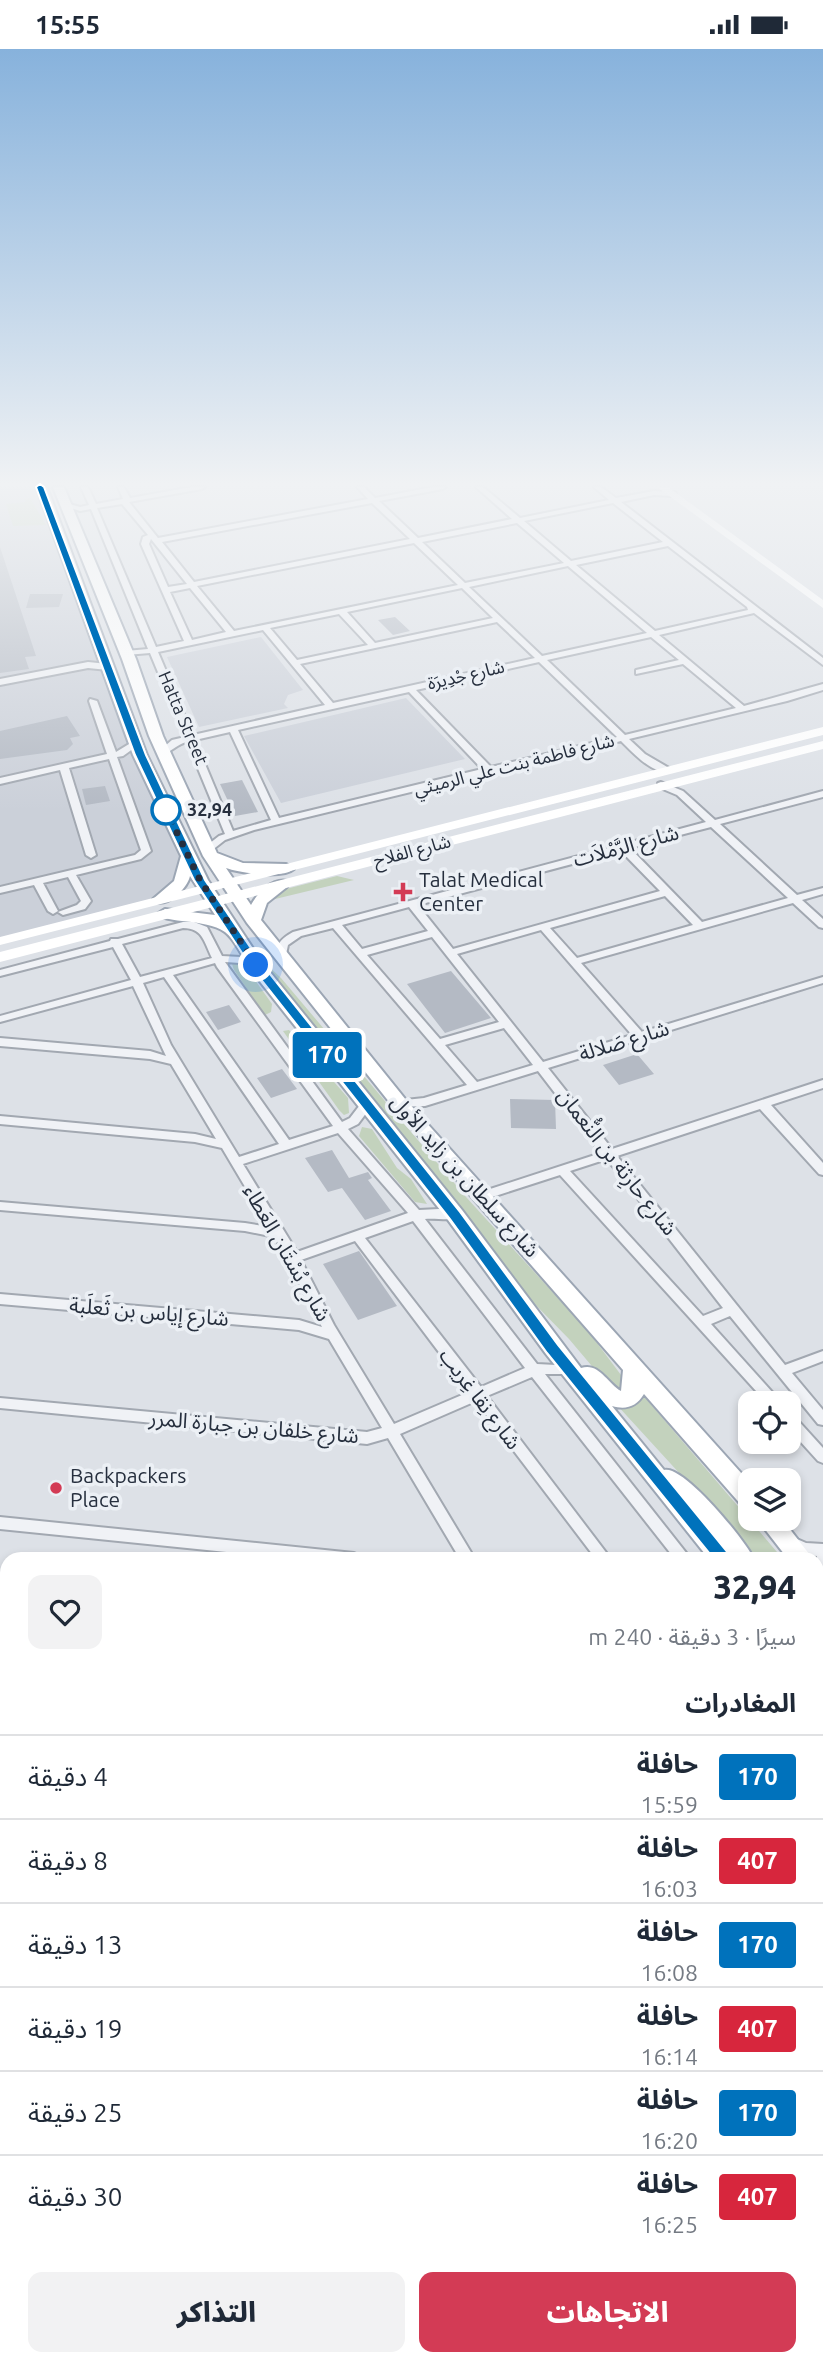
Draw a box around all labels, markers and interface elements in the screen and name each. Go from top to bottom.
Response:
text: 15:55 [35,10,100,39]
street label: شارع جْدِيرَة [425,655,507,697]
street label: Hatta Street [155,668,213,767]
street label: شارع فاطمة بنت علي الرميثي [411,729,617,804]
marker: 32,94 [151,795,181,825]
place label: 32,94 [187,799,232,819]
street label: شارع الرَّمْلاَت [570,819,682,874]
street label: شارع الفلاح [371,830,454,875]
place label: Talat Medical Center [419,867,543,915]
marker: Talat Medical Center [393,882,413,902]
your location [238,947,273,982]
street label: شارع صَلالة [576,1015,673,1069]
line badge: 170 [287,1032,367,1078]
text: 170 [307,1041,347,1068]
street label: شارع حارِثة بن النُّعمان [549,1082,684,1242]
street label: شارع سلطان بن زايد الأول [384,1089,545,1264]
street label: شارع بُسْتَان العَطاء [236,1180,337,1327]
street label: شارع إياس بن ثَعلَبة [68,1291,230,1334]
street label: شارع نِقا غِريب [432,1343,527,1456]
map controls [738,1391,801,1531]
button: locate [738,1391,801,1454]
street label: شارع خلفان بن جبارة المرر [147,1405,360,1451]
place label: Backpackers Place [70,1463,186,1511]
button: layers [738,1468,801,1531]
marker: Backpackers Place [48,1480,64,1496]
text: 32,94 [713,1568,796,1605]
button: heart [28,1575,102,1649]
text: سيرًا · 3 دقيقة · 240 m [588,1624,796,1649]
text: المغادرات [685,1688,796,1717]
text: حافلة [637,1749,698,1778]
text: 4 دقيقة [28,1762,108,1791]
text: 170 [737,1763,778,1790]
text: 15:59 [640,1792,698,1817]
text: حافلة [637,1833,698,1862]
text: 8 دقيقة [28,1846,108,1875]
text: 407 [737,1847,778,1874]
text: 16:03 [640,1876,698,1901]
text: حافلة [637,1917,698,1946]
text: 13 دقيقة [28,1930,123,1959]
text: 170 [737,1931,778,1958]
text: 16:08 [640,1960,698,1985]
text: حافلة [637,2001,698,2030]
text: 19 دقيقة [28,2014,123,2043]
text: 407 [737,2015,778,2042]
text: 16:14 [640,2044,698,2069]
text: حافلة [637,2085,698,2114]
text: 25 دقيقة [28,2098,123,2127]
text: 170 [737,2099,778,2126]
text: 16:20 [640,2128,698,2153]
text: حافلة [637,2169,698,2198]
text: 30 دقيقة [28,2182,123,2211]
text: 407 [737,2183,778,2210]
text: 16:25 [640,2212,698,2237]
button: التذاكر [28,2272,405,2352]
button: الاتجاهات [419,2272,796,2352]

